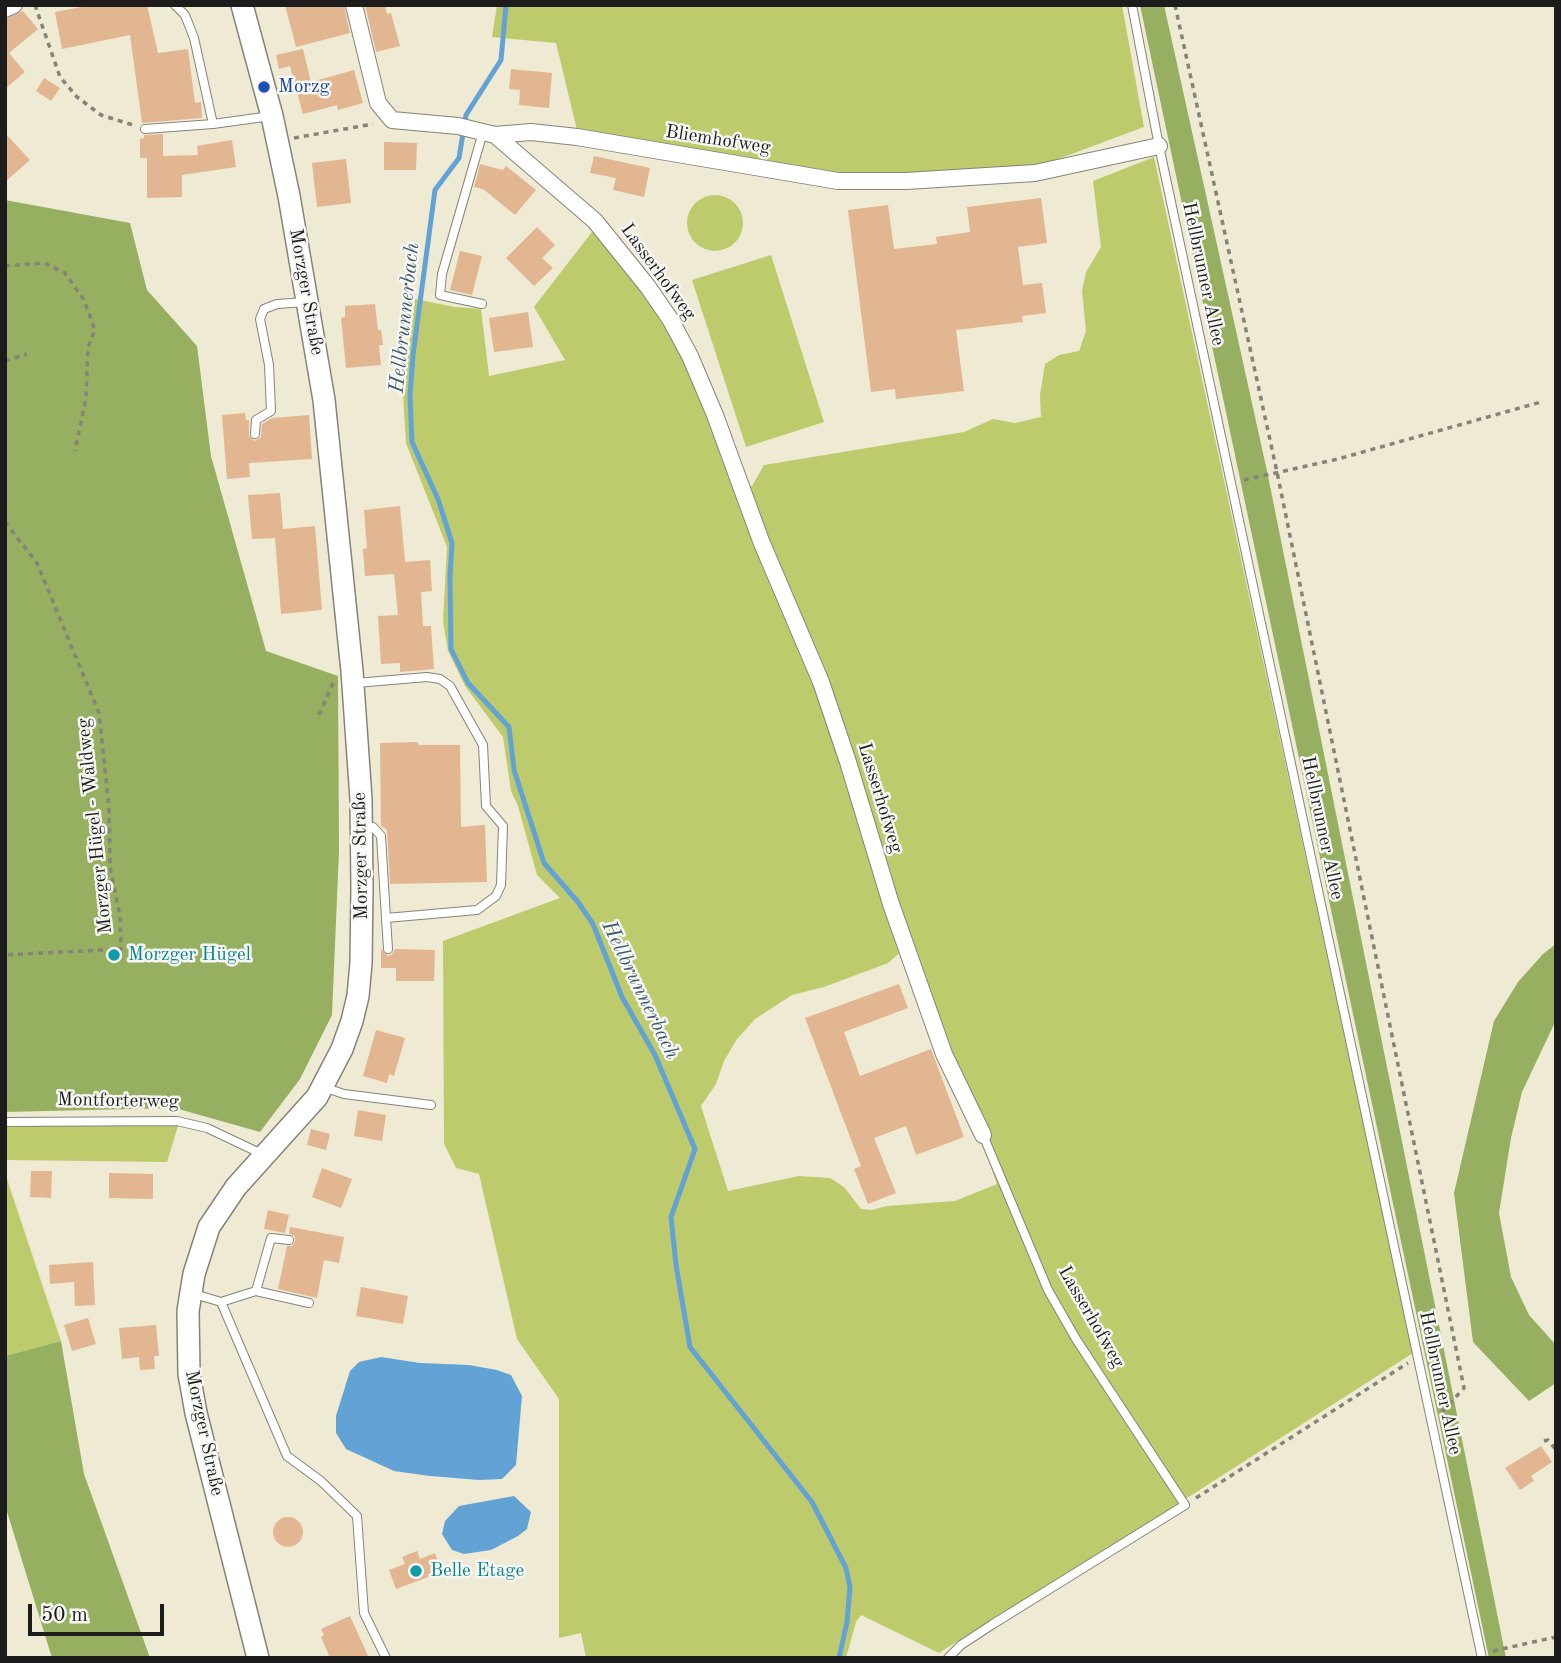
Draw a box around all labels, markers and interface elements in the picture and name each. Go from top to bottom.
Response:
place label: Morzg [278,76,330,98]
marker: Morzg [256,79,272,95]
street label: Bliemhofweg [664,120,772,160]
street label: Hellbrunner Allee [1177,200,1229,348]
street label: Lasserhofweg [615,219,701,325]
street label: Morzger Straße [284,227,328,357]
water label: Hellbrunnerbach [385,241,425,395]
street label: Morzger Hügel - Waldweg [72,717,118,935]
street label: Lasserhofweg [852,740,908,856]
street label: Hellbrunner Allee [1296,754,1348,902]
street label: Morzger Straße [348,792,374,920]
water label: Hellbrunnerbach [595,916,685,1064]
place label: Morzger Hügel [128,944,251,966]
marker: Morzger Hügel [106,947,122,963]
street label: Montforterweg [57,1089,179,1113]
street label: Lasserhofweg [1053,1262,1129,1372]
street label: Hellbrunner Allee [1414,1309,1466,1457]
street label: Morzger Straße [180,1368,228,1498]
place label: Belle Etage [430,1560,524,1582]
marker: Belle Etage [408,1563,424,1579]
scale bar [32,1590,168,1634]
text: 50 m [41,1605,88,1626]

